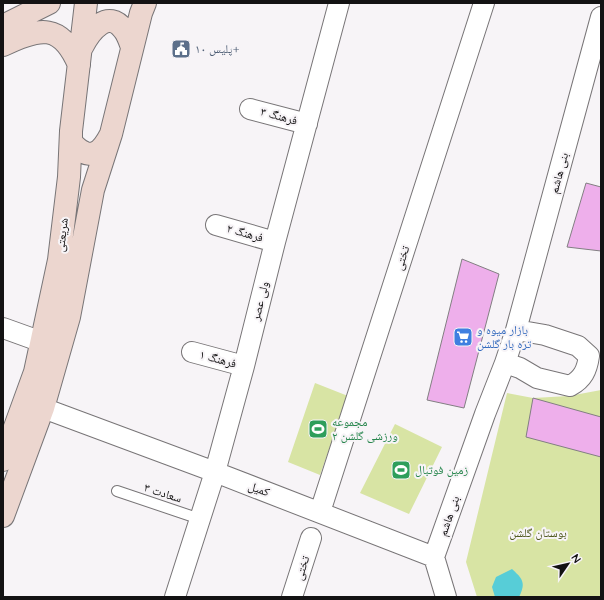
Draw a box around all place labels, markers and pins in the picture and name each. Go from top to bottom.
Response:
public building icon: پلیس ۱۰+ [170,38,192,60]
place label: پلیس ۱۰+ [195,41,240,56]
place label: بازار میوه و تره بار گلشن [477,322,532,351]
supermarket icon: بازار میوه و تره بار گلشن [452,326,474,348]
place label: مجموعه ورزشی گلشن ۲ [332,414,398,443]
sports icon: مجموعه ورزشی گلشن ۲ [307,418,329,440]
sports icon: زمین فوتبال [390,459,412,481]
place label: زمین فوتبال [415,462,469,477]

